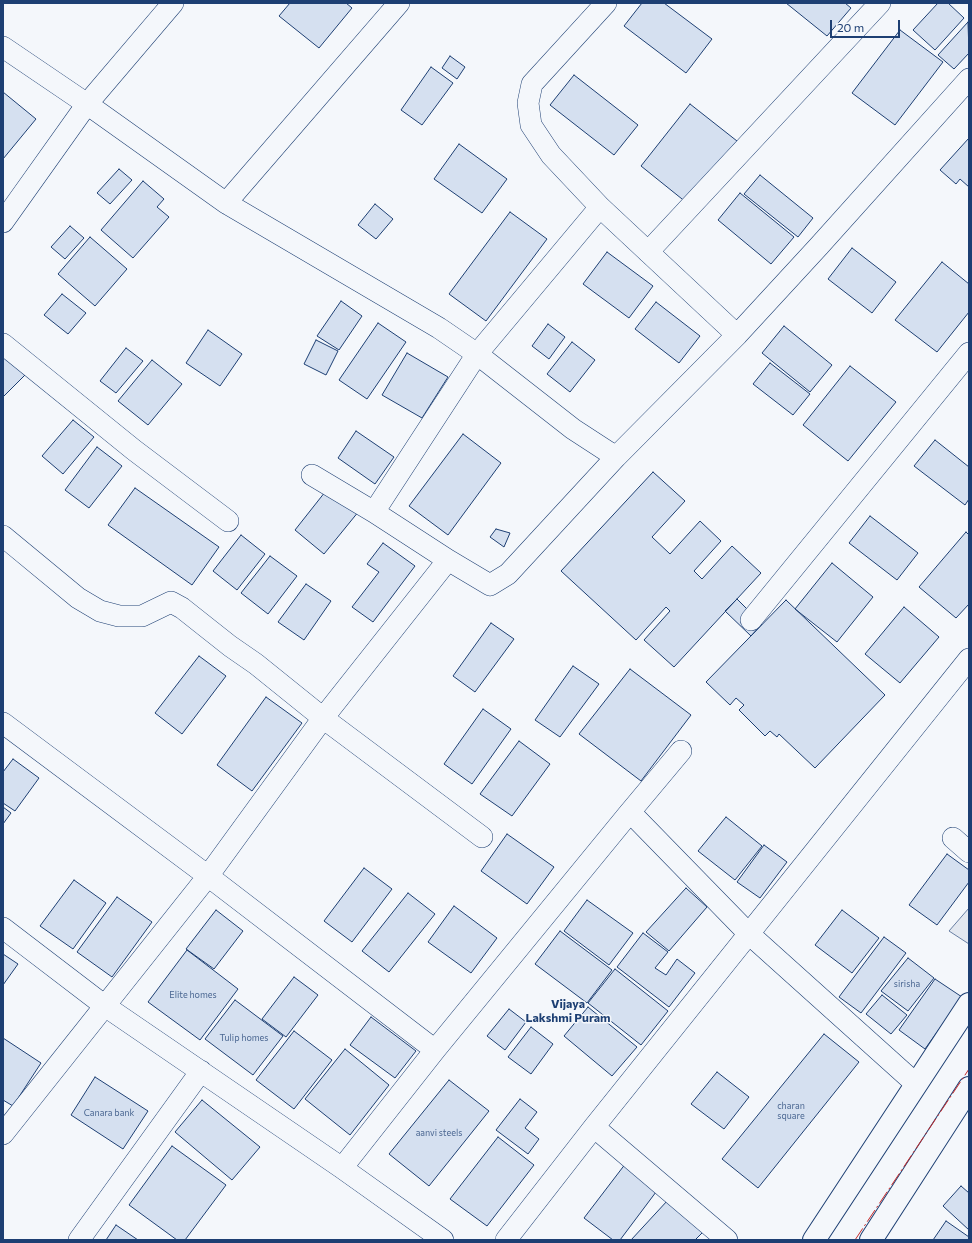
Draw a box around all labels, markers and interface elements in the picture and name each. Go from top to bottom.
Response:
scale bar [832,12,902,38]
text: 20 m [837,20,864,34]
house number: sirisha [894,979,920,989]
house number: Elite homes [169,990,217,1000]
district label: Vijaya Lakshmi Puram [525,997,611,1025]
house number: Tulip homes [220,1033,268,1043]
house number: charan square [777,1101,805,1122]
house number: Canara bank [84,1108,134,1118]
house number: aanvi steels [416,1128,462,1138]

